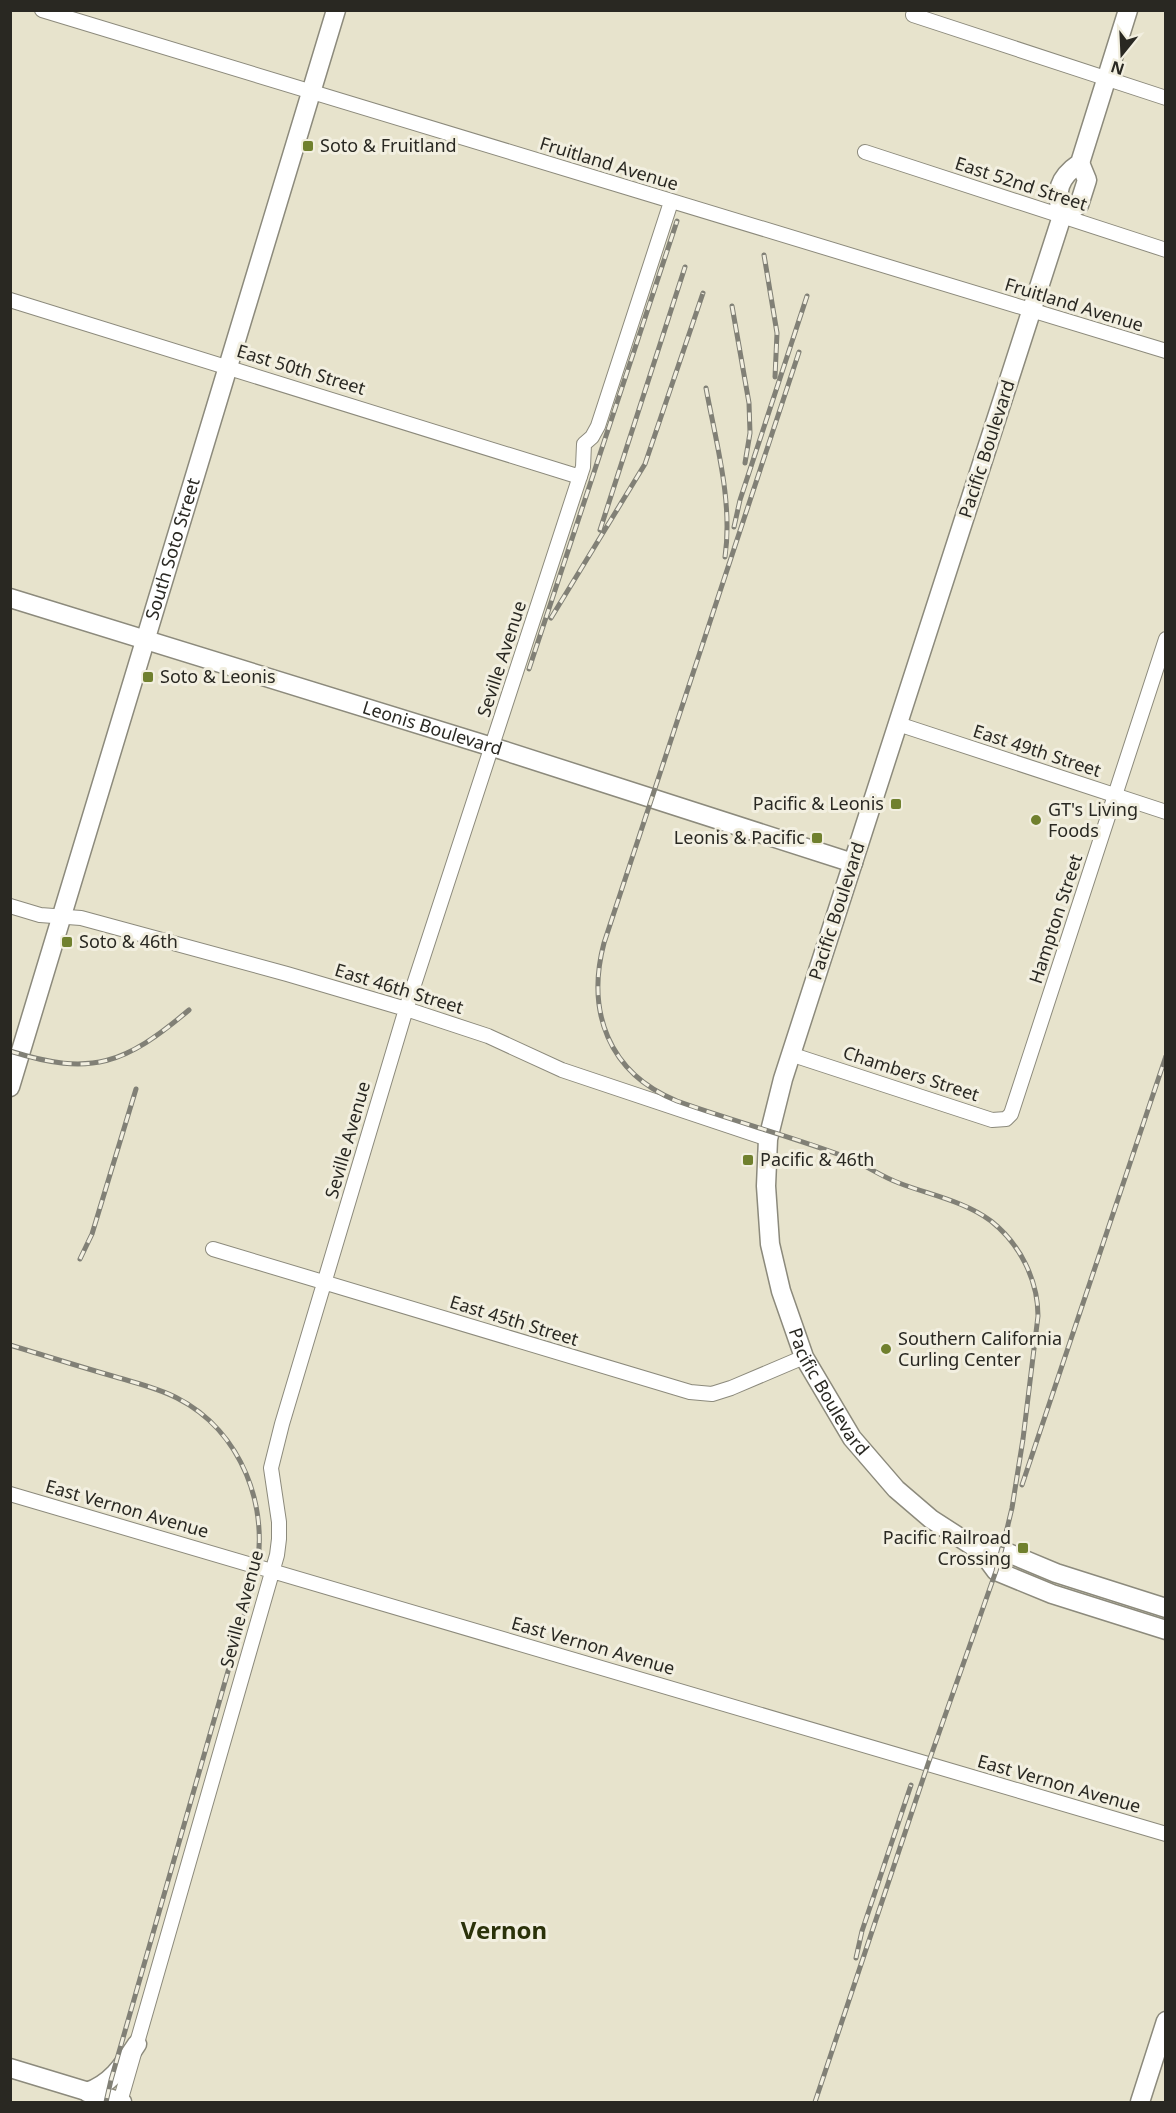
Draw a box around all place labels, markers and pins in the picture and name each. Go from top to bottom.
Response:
place label: Soto & Fruitland [320,133,457,157]
marker: Soto & Fruitland [301,139,315,153]
place label: Soto & Leonis [160,664,276,688]
marker: Soto & Leonis [141,670,155,684]
place label: Pacific & Leonis [753,791,884,815]
marker: Pacific & Leonis [889,797,903,811]
place label: GT's Living Foods [1048,797,1138,842]
marker: GT's Living Foods [1029,813,1043,827]
place label: Leonis & Pacific [674,825,805,849]
marker: Leonis & Pacific [810,831,824,845]
place label: Soto & 46th [79,929,178,953]
marker: Soto & 46th [60,935,74,949]
place label: Pacific & 46th [760,1147,875,1171]
marker: Pacific & 46th [741,1153,755,1167]
place label: Southern California Curling Center [898,1326,1062,1371]
marker: Southern California Curling Center [879,1342,893,1356]
place label: Pacific Railroad Crossing [883,1525,1011,1570]
marker: Pacific Railroad Crossing [1016,1541,1030,1555]

